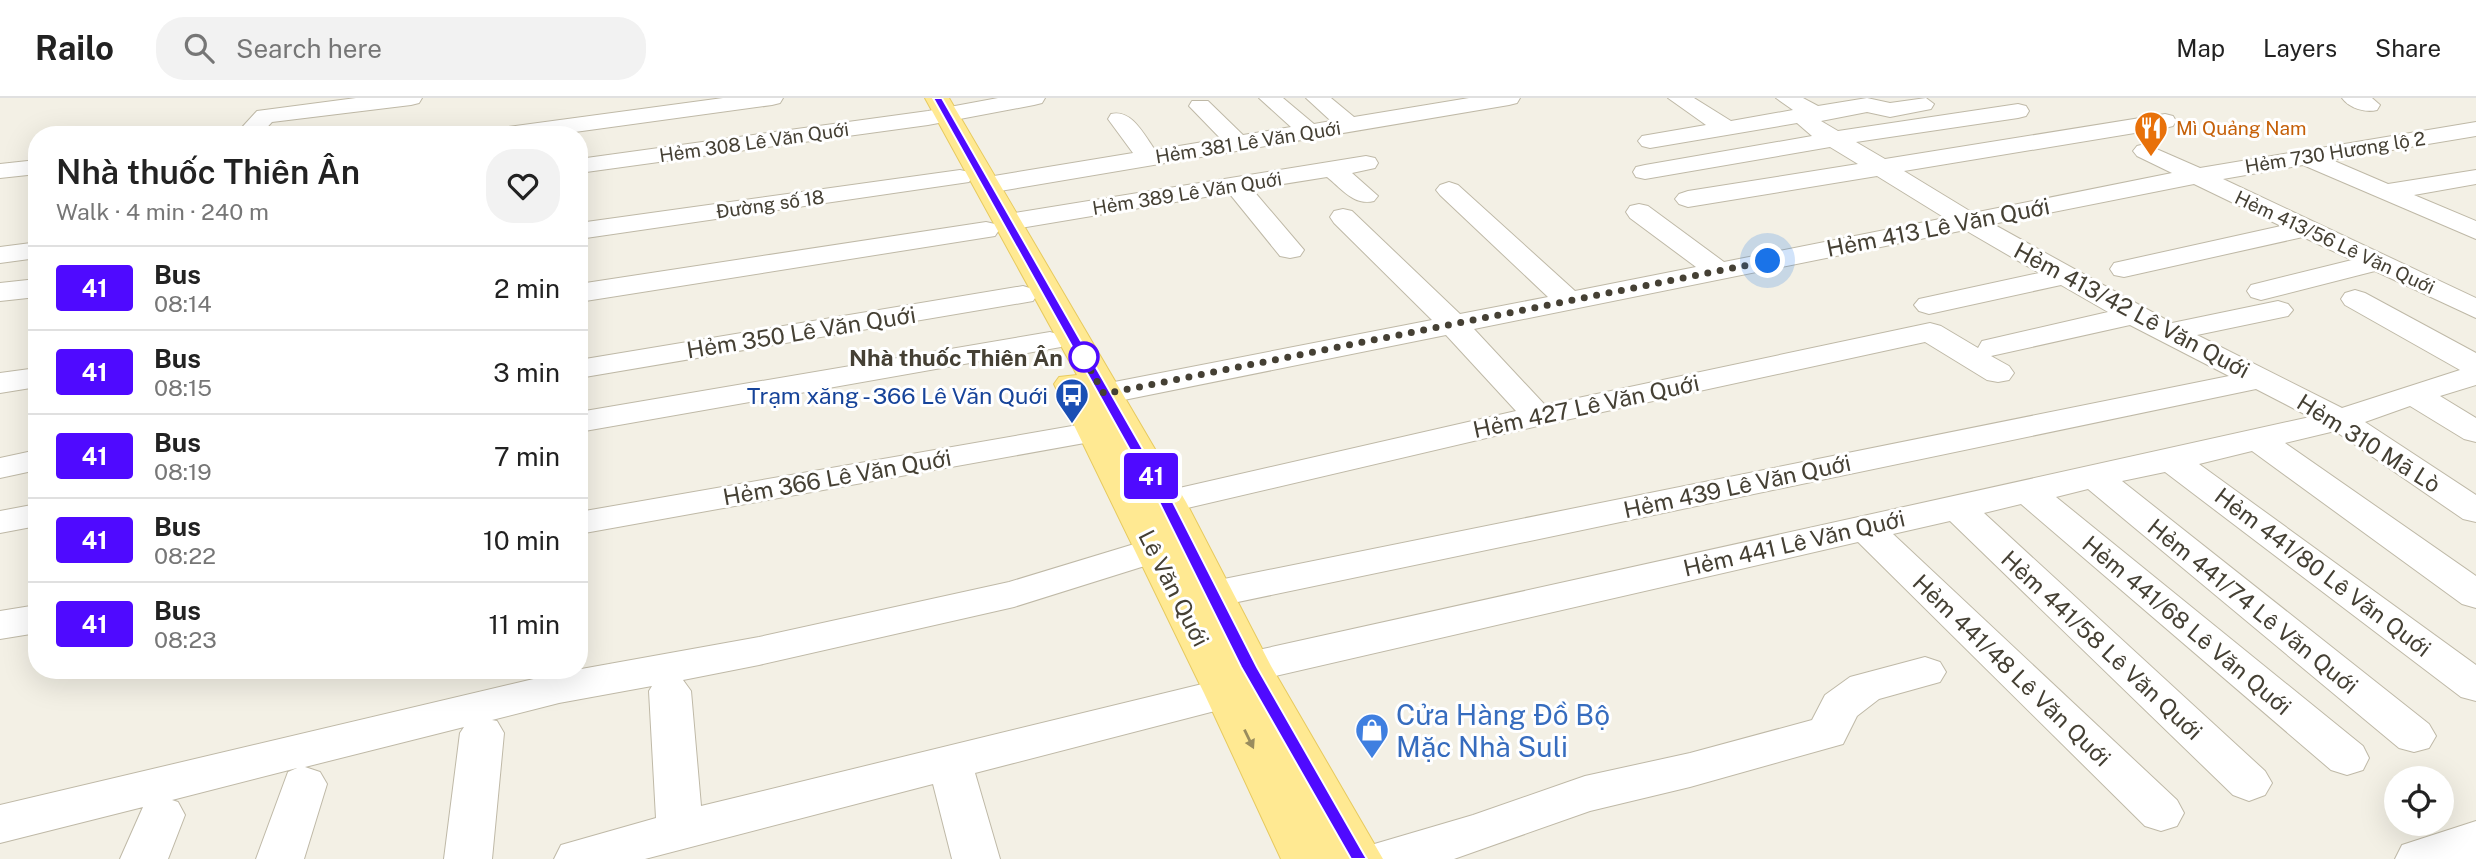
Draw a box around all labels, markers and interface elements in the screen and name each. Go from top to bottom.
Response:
search box [156,17,646,80]
text: Railo [35,29,114,67]
icon: search [180,29,218,67]
text: Search here [236,33,382,64]
text: Map [2176,34,2225,62]
text: Layers [2263,34,2337,62]
text: Share [2375,34,2441,62]
restaurant icon: Mì Quảng Nam [2132,109,2170,158]
street label: Hẻm 381 Lê Văn Quới [1154,116,1342,168]
place label: Mì Quảng Nam [2176,117,2306,139]
street label: Hẻm 308 Lê Văn Quới [658,118,850,166]
street label: Hẻm 730 Hương lộ 2 [2243,127,2427,177]
button: heart [486,149,560,223]
text: Nhà thuốc Thiên Ân [56,153,360,191]
street label: Hẻm 389 Lê Văn Quới [1091,167,1283,219]
street label: Đường số 18 [714,186,826,222]
street label: Hẻm 413/56 Lê Văn Quới [2232,186,2438,298]
street label: Hẻm 413 Lê Văn Quới [1824,192,2052,262]
text: Walk · 4 min · 240 m [56,198,269,225]
street label: Hẻm 413/42 Lê Văn Quới [2010,236,2254,384]
your location [1750,243,1785,278]
text: Bus [154,259,201,290]
text: 2 min [494,273,560,304]
text: 41 [81,274,108,302]
text: 08:14 [154,290,212,317]
street label: Hẻm 350 Lê Văn Quới [684,301,918,363]
marker: Nhà thuốc Thiên Ân [1069,342,1099,372]
text: Bus [154,343,201,374]
place label: Nhà thuốc Thiên Ân [849,344,1063,371]
text: 3 min [493,357,560,388]
text: 41 [81,358,108,386]
street label: Hẻm 427 Lê Văn Quới [1470,369,1702,443]
text: 08:15 [154,374,212,401]
bus stop icon: Trạm xăng - 366 Lê Văn Quới [1053,376,1091,425]
place label: Trạm xăng - 366 Lê Văn Quới [747,382,1048,409]
street label: Hẻm 310 Mã Lò [2292,388,2446,498]
text: Bus [154,427,201,458]
text: 7 min [494,441,560,472]
text: 41 [81,442,108,470]
street label: Hẻm 366 Lê Văn Quới [721,444,953,510]
street label: Hẻm 439 Lê Văn Quới [1621,449,1853,523]
line badge: 41 [1120,453,1182,499]
text: 08:19 [154,458,212,485]
text: 41 [1138,462,1164,490]
street label: Hẻm 441/80 Lê Văn Quới [2210,482,2436,662]
street label: Hẻm 441 Lê Văn Quới [1681,504,1907,582]
text: Bus [154,511,201,542]
street label: Hẻm 441/74 Lê Văn Quới [2143,513,2363,699]
text: 10 min [483,525,560,556]
street label: Lê Văn Quới [1133,525,1215,651]
text: 41 [81,526,108,554]
street label: Hẻm 441/68 Lê Văn Quới [2077,530,2297,720]
text: 08:22 [154,542,216,569]
street label: Hẻm 441/58 Lê Văn Quới [1996,545,2208,745]
street label: Hẻm 441/48 Lê Văn Quới [1908,569,2116,771]
text: Bus [154,595,201,626]
text: 11 min [488,609,560,640]
text: 41 [81,610,108,638]
text: 08:23 [154,626,217,653]
place label: Cửa Hàng Đồ Bộ Mặc Nhà Suli [1396,698,1610,763]
shop icon: Cửa Hàng Đồ Bộ Mặc Nhà Suli [1353,711,1391,760]
one-way arrow [1243,729,1254,749]
map controls [2384,766,2454,836]
button: locate [2384,766,2454,836]

